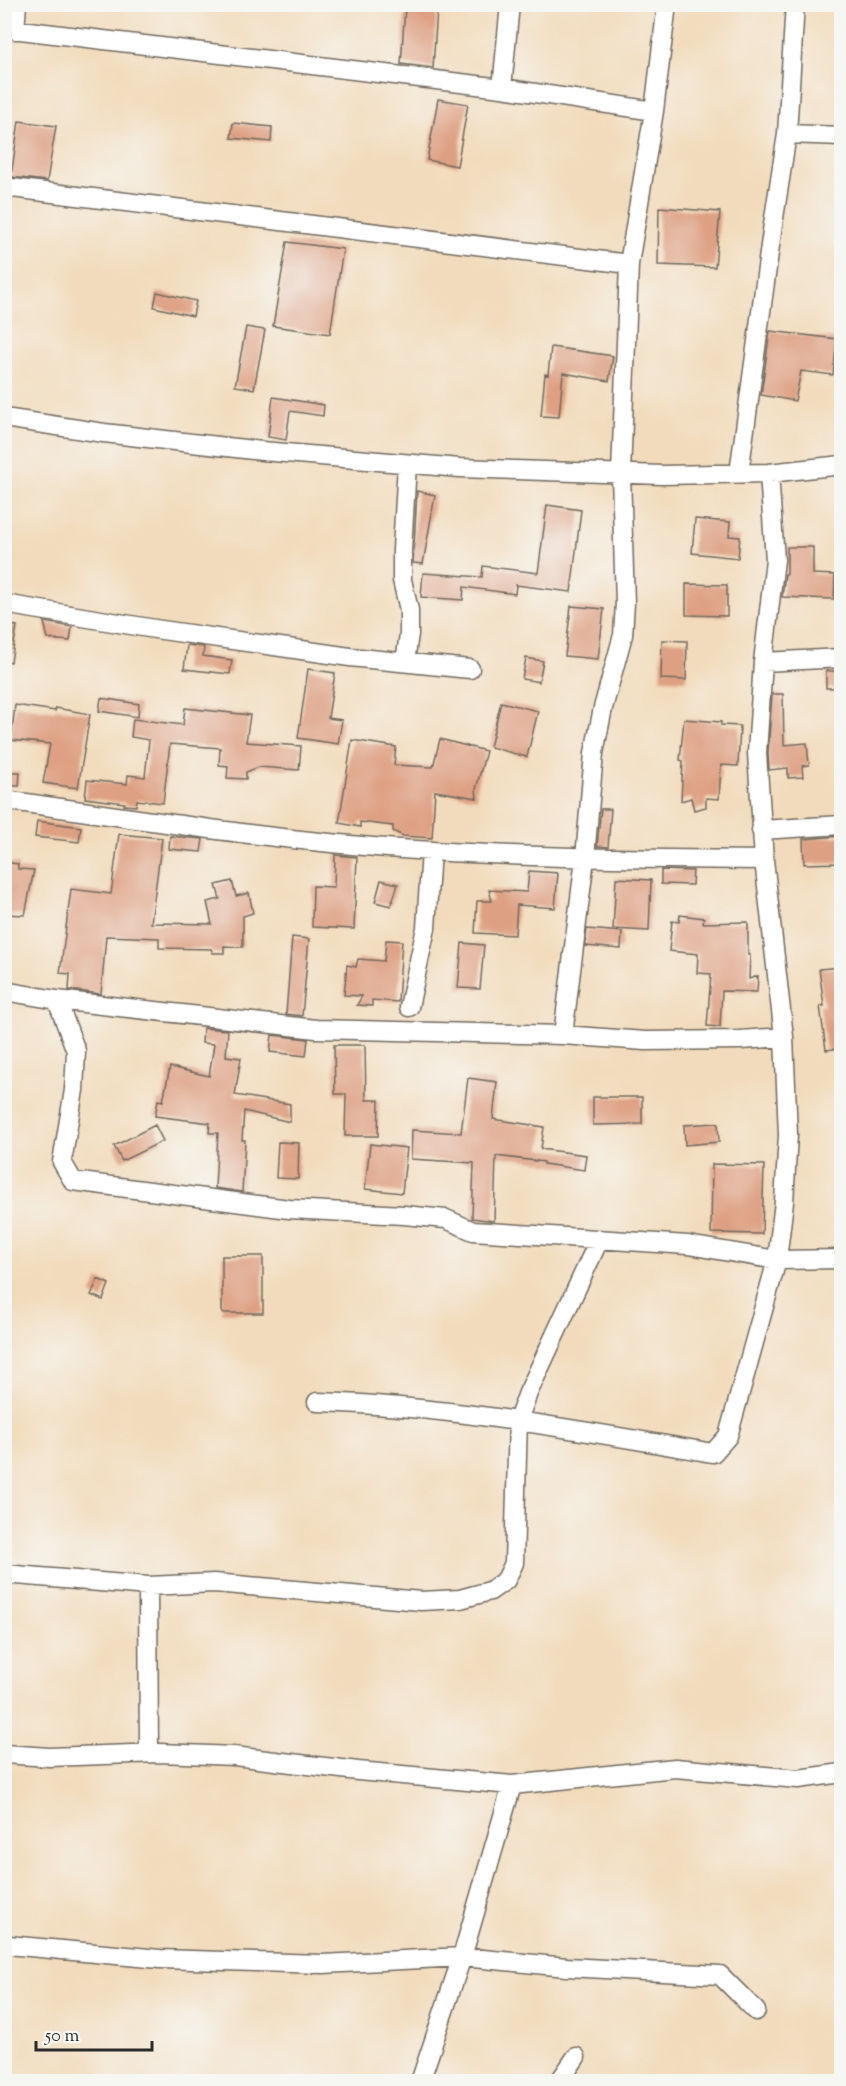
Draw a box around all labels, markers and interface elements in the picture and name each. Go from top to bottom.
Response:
scale bar [36,2014,152,2052]
text: 50 m [44,2024,80,2050]

